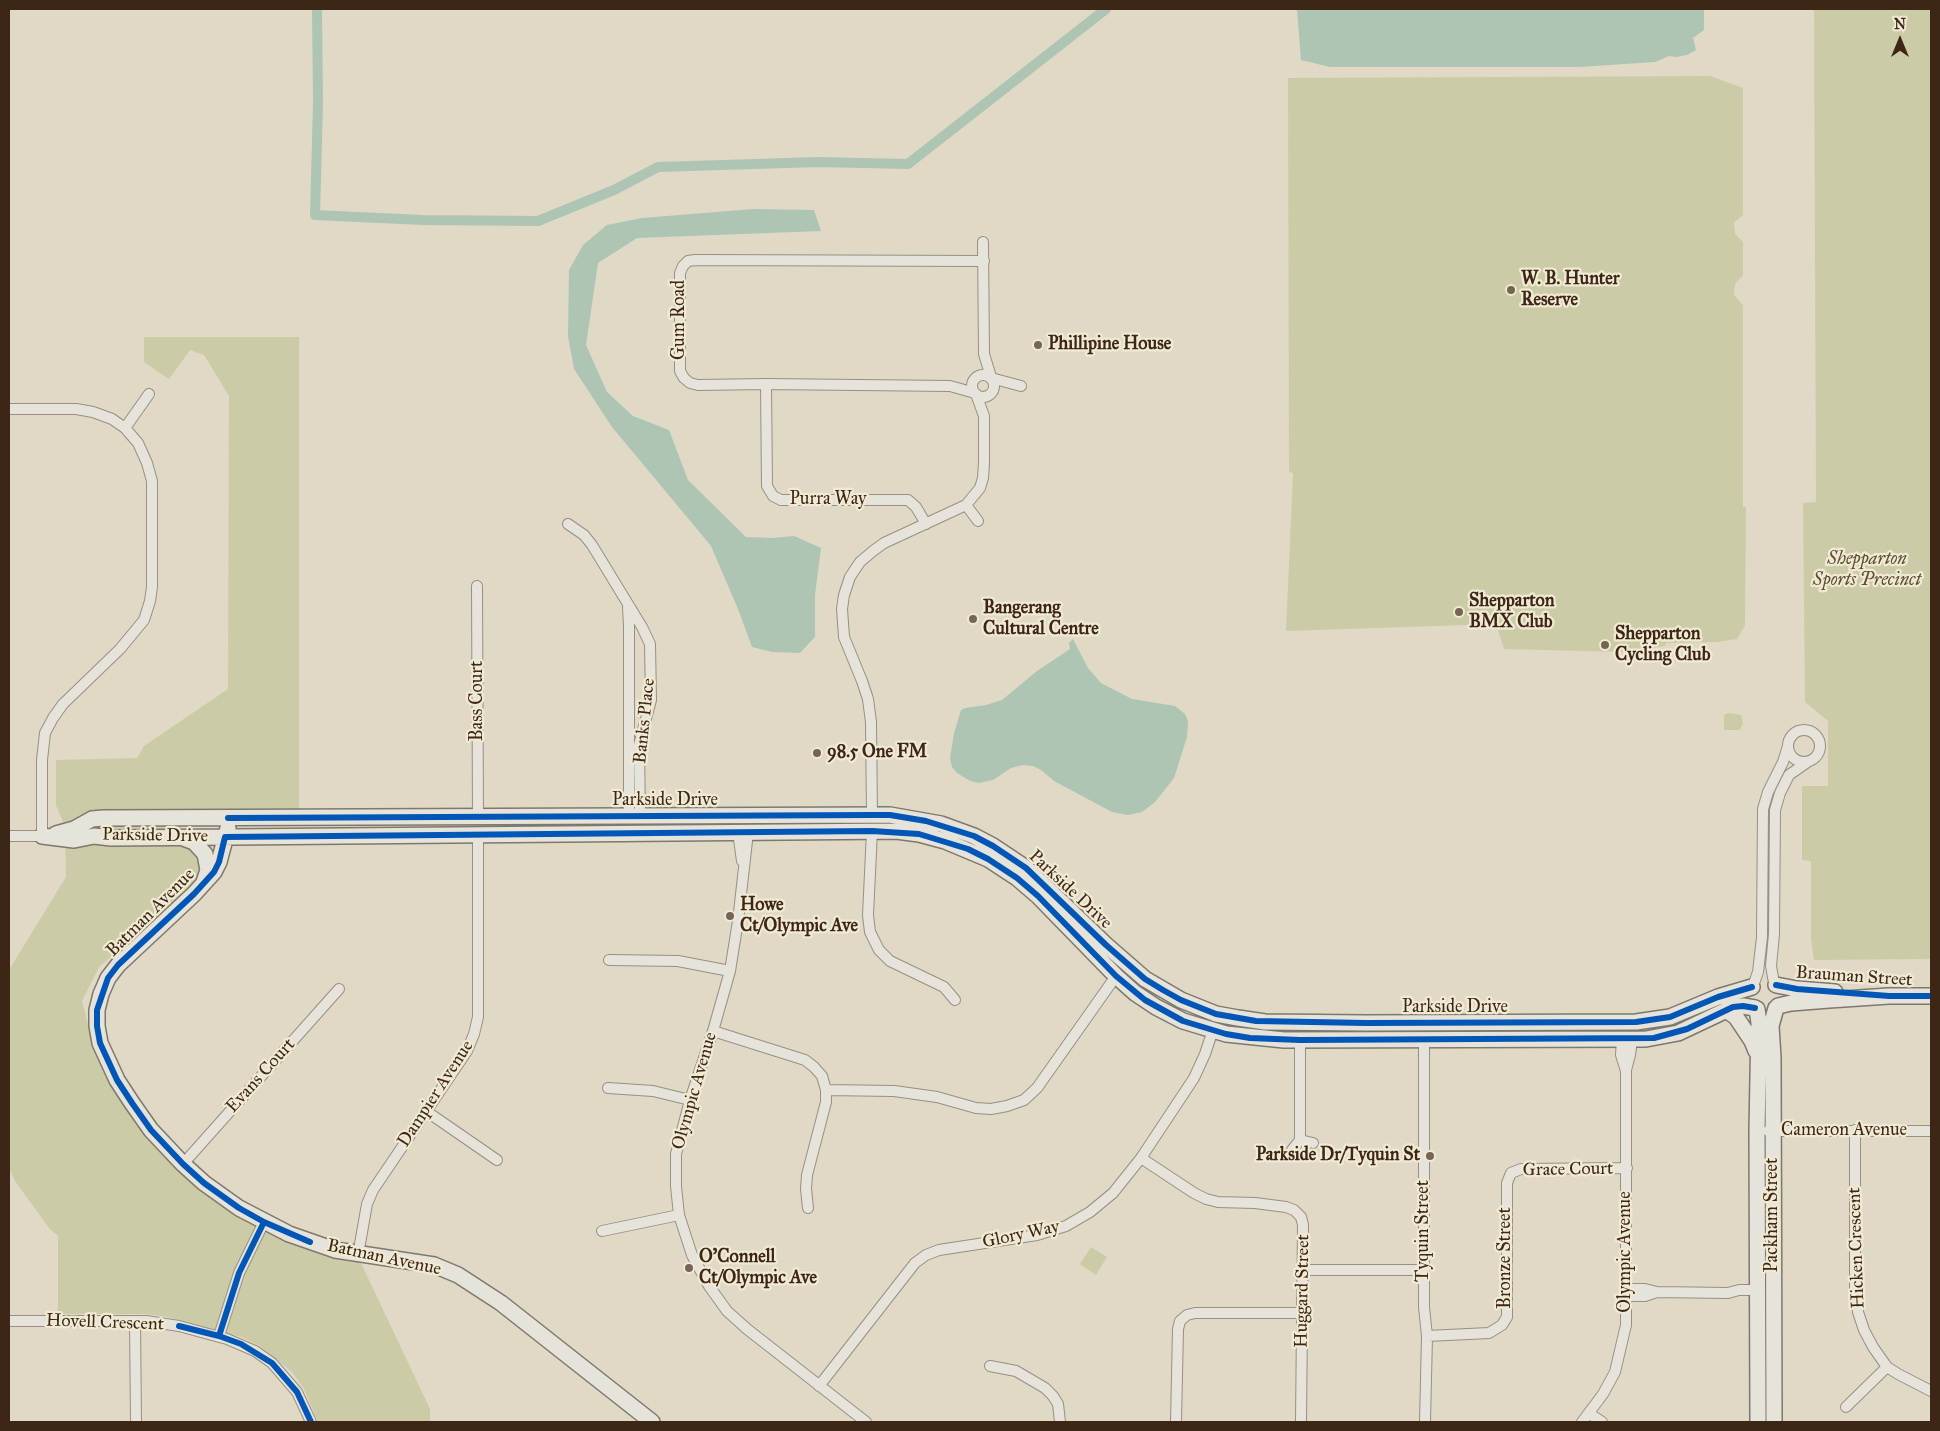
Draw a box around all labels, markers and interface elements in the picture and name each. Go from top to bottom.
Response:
north arrow [1875,15,1925,65]
text: N [1894,16,1906,33]
place label: W. B. Hunter Reserve [1521,269,1619,312]
street label: Gum Road [669,280,691,360]
marker: W. B. Hunter Reserve [1505,284,1517,296]
place label: Phillipine House [1048,334,1171,356]
marker: Phillipine House [1032,339,1044,351]
street label: Purra Way [790,489,866,511]
park label: Shepparton Sports Precinct [1813,549,1921,592]
place label: Shepparton BMX Club [1469,591,1554,634]
place label: Bangerang Cultural Centre [983,598,1099,640]
marker: Shepparton BMX Club [1453,606,1465,618]
marker: Bangerang Cultural Centre [967,613,979,625]
place label: Shepparton Cycling Club [1615,624,1710,666]
marker: Shepparton Cycling Club [1599,639,1611,651]
street label: Bass Court [467,661,489,741]
street label: Banks Place [630,677,660,765]
place label: 98.5 One FM [827,742,927,764]
marker: 98.5 One FM [811,747,823,759]
street label: Parkside Drive [612,790,718,812]
street label: Parkside Drive [102,824,208,848]
street label: Parkside Drive [1024,846,1116,934]
street label: Batman Avenue [102,864,200,962]
place label: Howe Ct/Olympic Ave [740,895,858,938]
marker: Howe Ct/Olympic Ave [724,910,736,922]
street label: Brauman Street [1795,962,1913,992]
street label: Parkside Drive [1402,997,1508,1019]
street label: Olympic Avenue [668,1030,722,1152]
street label: Evans Court [222,1034,300,1118]
street label: Dampier Avenue [393,1037,479,1151]
street label: Cameron Avenue [1781,1120,1907,1142]
place label: Parkside Dr/Tyquin St [1256,1145,1420,1167]
marker: Parkside Dr/Tyquin St [1424,1150,1436,1162]
street label: Grace Court [1522,1158,1614,1182]
street label: Packham Street [1762,1158,1784,1272]
street label: Tyquin Street [1413,1180,1435,1282]
street label: Hicken Crescent [1844,1187,1870,1309]
street label: Olympic Avenue [1615,1191,1637,1313]
street label: Bronze Street [1495,1207,1517,1309]
street label: Glory Way [981,1216,1061,1254]
street label: Huggard Street [1291,1234,1315,1348]
street label: Batman Avenue [325,1235,443,1281]
place label: O'Connell Ct/Olympic Ave [699,1247,817,1290]
marker: O'Connell Ct/Olympic Ave [683,1262,695,1274]
street label: Hovell Crescent [46,1310,164,1336]

